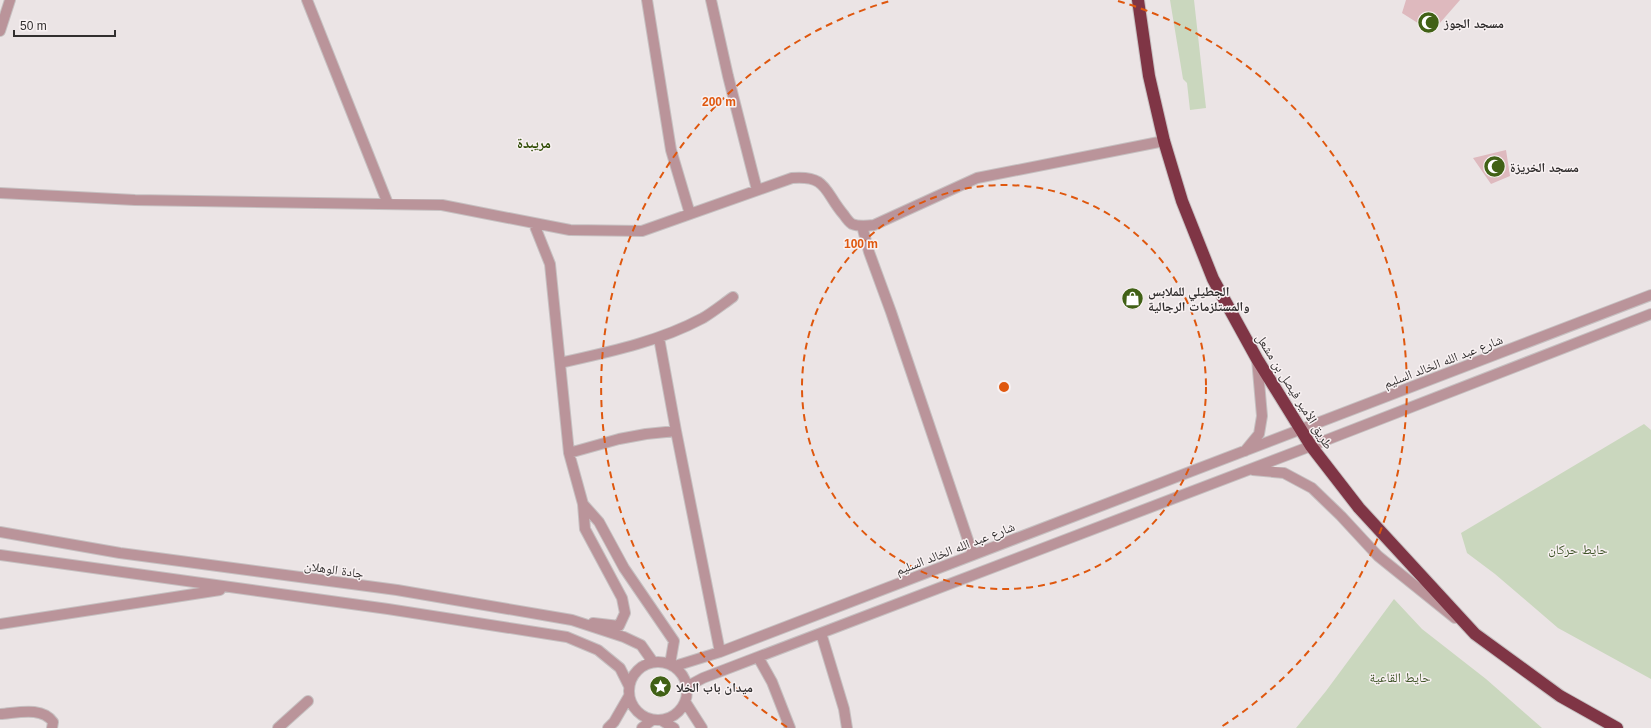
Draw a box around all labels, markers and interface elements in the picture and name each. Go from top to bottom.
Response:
mosque icon: مسجد الجوز [1416,10,1442,36]
scale bar [14,12,115,38]
place label: مسجد الجوز [1443,16,1504,31]
text: 50 m [20,19,47,33]
text: 200 m [702,95,736,109]
district label: مريبدة [517,135,551,152]
mosque icon: مسجد الخريزة [1481,154,1507,180]
place label: مسجد الخريزة [1510,160,1579,175]
text: 100 m [844,237,878,251]
place label: الجطيلي للملابس والمستلزمات الرجالية [1148,284,1250,314]
shop icon: الجطيلي للملابس والمستلزمات الرجالية [1119,285,1145,311]
street label: طريق الأمير فيصل بن مشعل [1252,331,1336,452]
street label: شارع عبد الله الخالد السليم [1381,332,1506,393]
centre of rings [997,380,1011,394]
street label: شارع عبد الله الخالد السليم [893,519,1018,580]
park label: حايط حركان [1548,542,1608,558]
street label: جادة الوهلان [303,558,365,582]
park label: حايط القاعية [1370,670,1431,685]
place icon: ميدان باب الخلا [648,674,674,700]
place label: ميدان باب الخلا [676,680,753,695]

